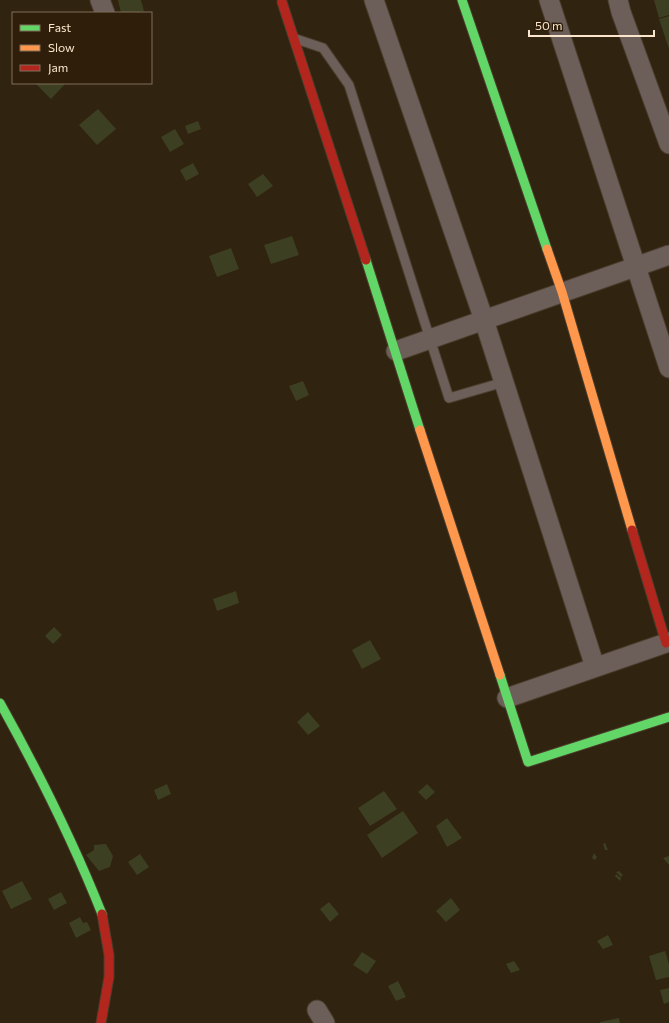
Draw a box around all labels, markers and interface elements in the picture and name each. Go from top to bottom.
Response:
legend [12,12,152,84]
scale bar [529,12,654,38]
text: 50 m [535,18,563,32]
text: Fast [48,20,71,34]
text: Slow [48,40,75,54]
text: Jam [48,60,68,75]

